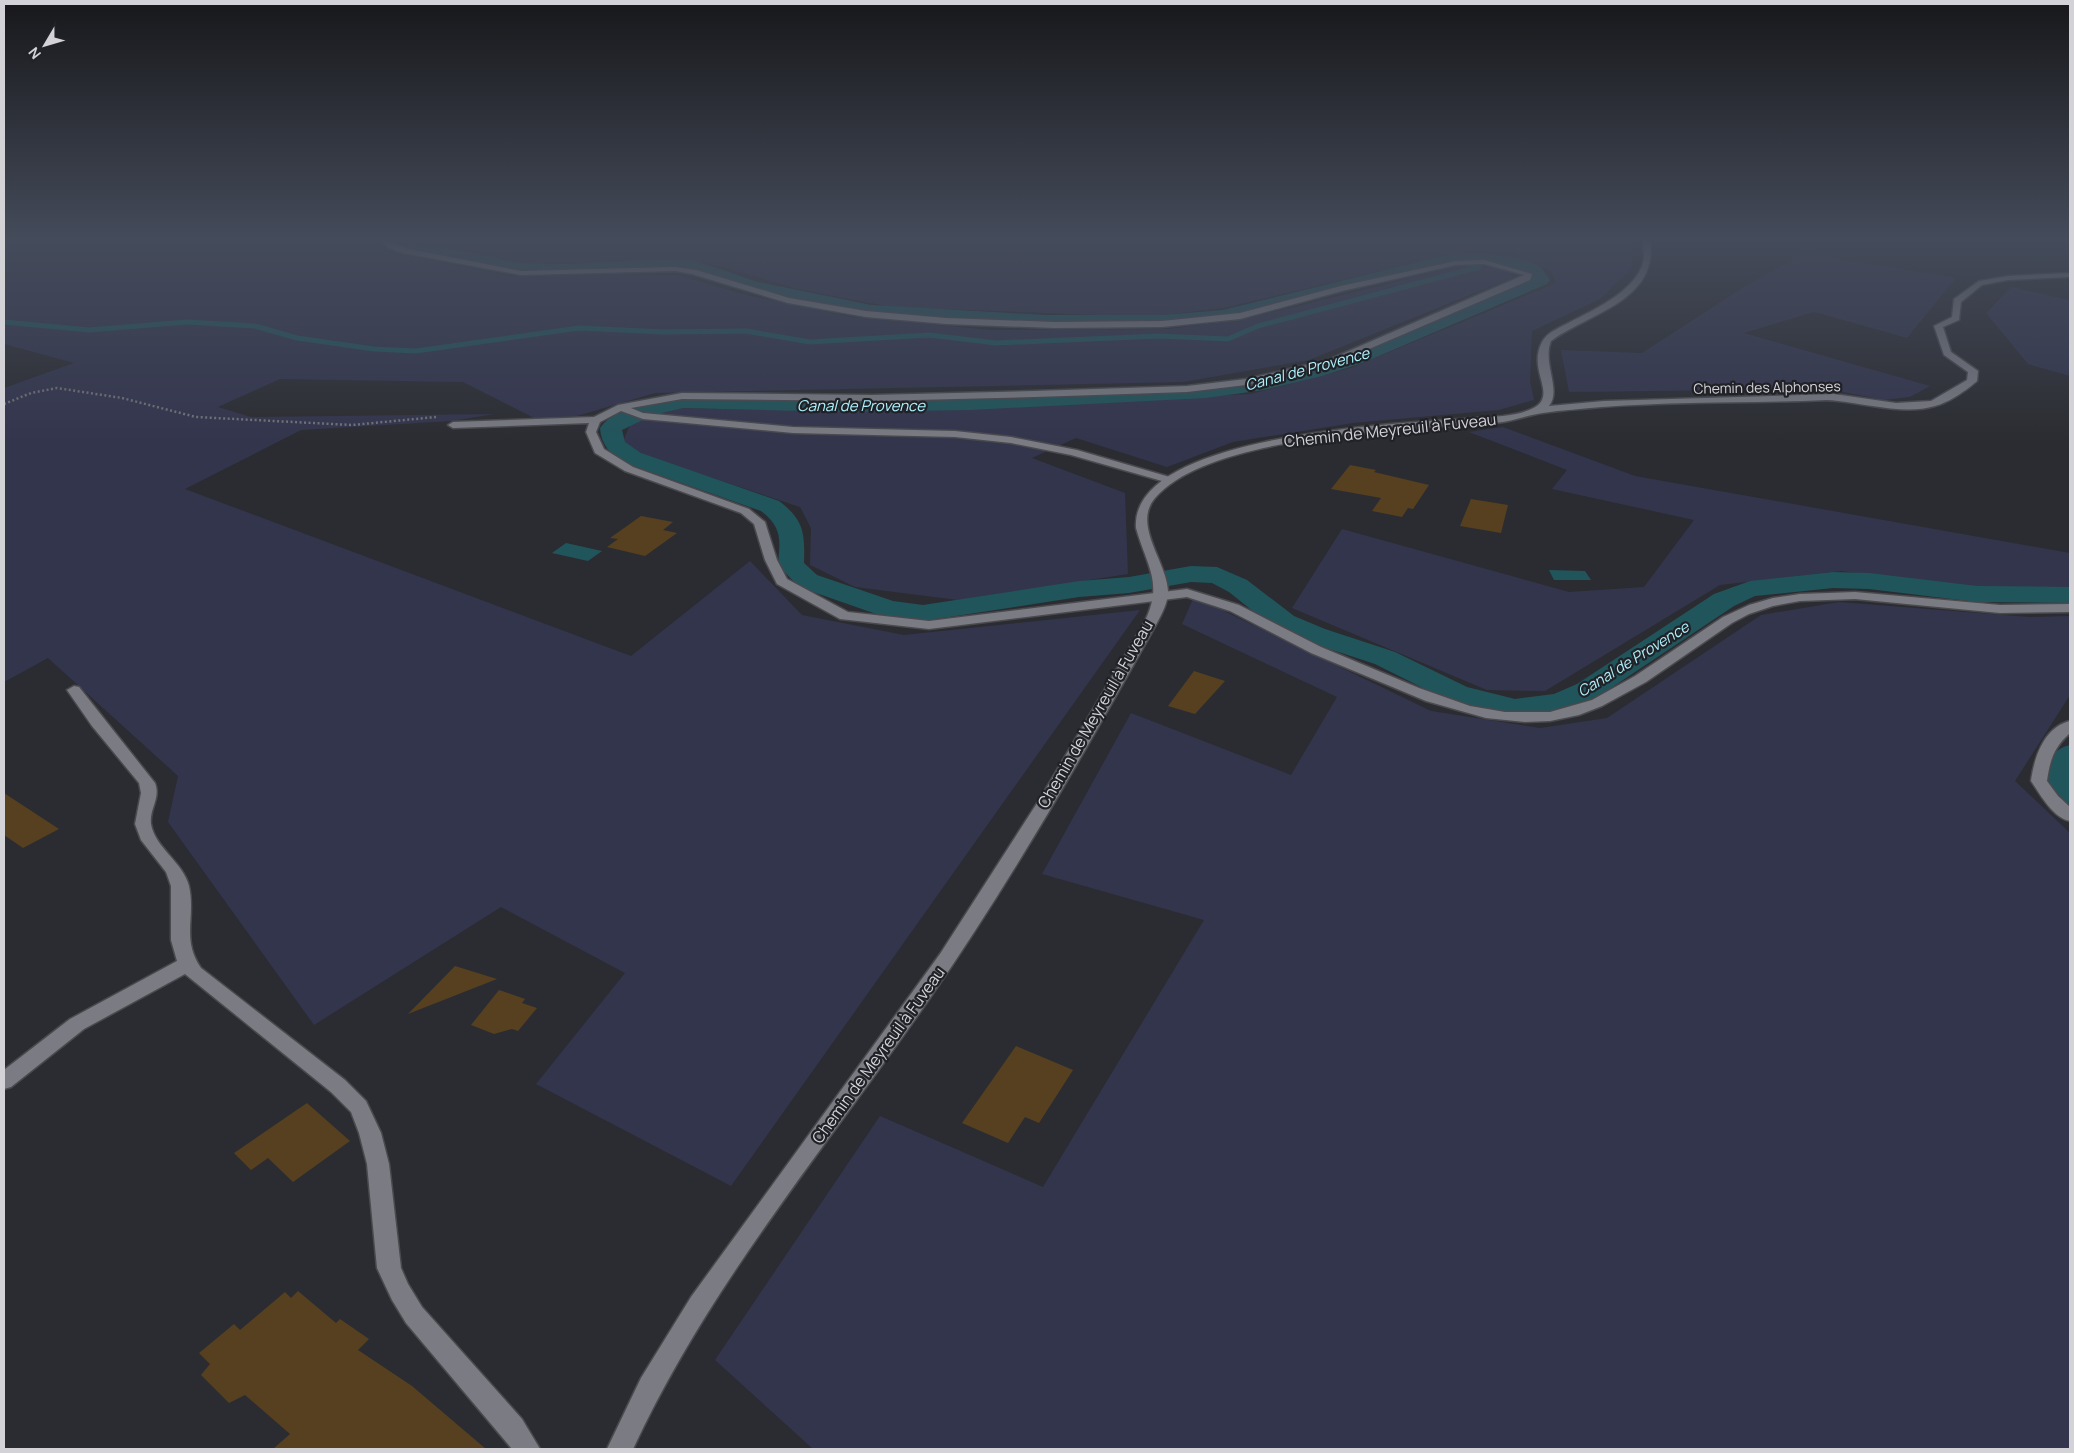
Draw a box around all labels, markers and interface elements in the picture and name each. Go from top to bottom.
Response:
north arrow [20,20,70,70]
text: N [24,43,45,63]
water label: Canal de Provence [1243,342,1373,396]
street label: Chemin des Alphonses [1693,376,1841,398]
water label: Canal de Provence [797,395,926,416]
street label: Chemin de Meyreuil à Fuveau [1283,408,1497,452]
street label: Chemin de Meyreuil à Fuveau [1032,616,1158,812]
water label: Canal de Provence [1573,616,1694,702]
street label: Chemin de Meyreuil à Fuveau [806,962,950,1148]

